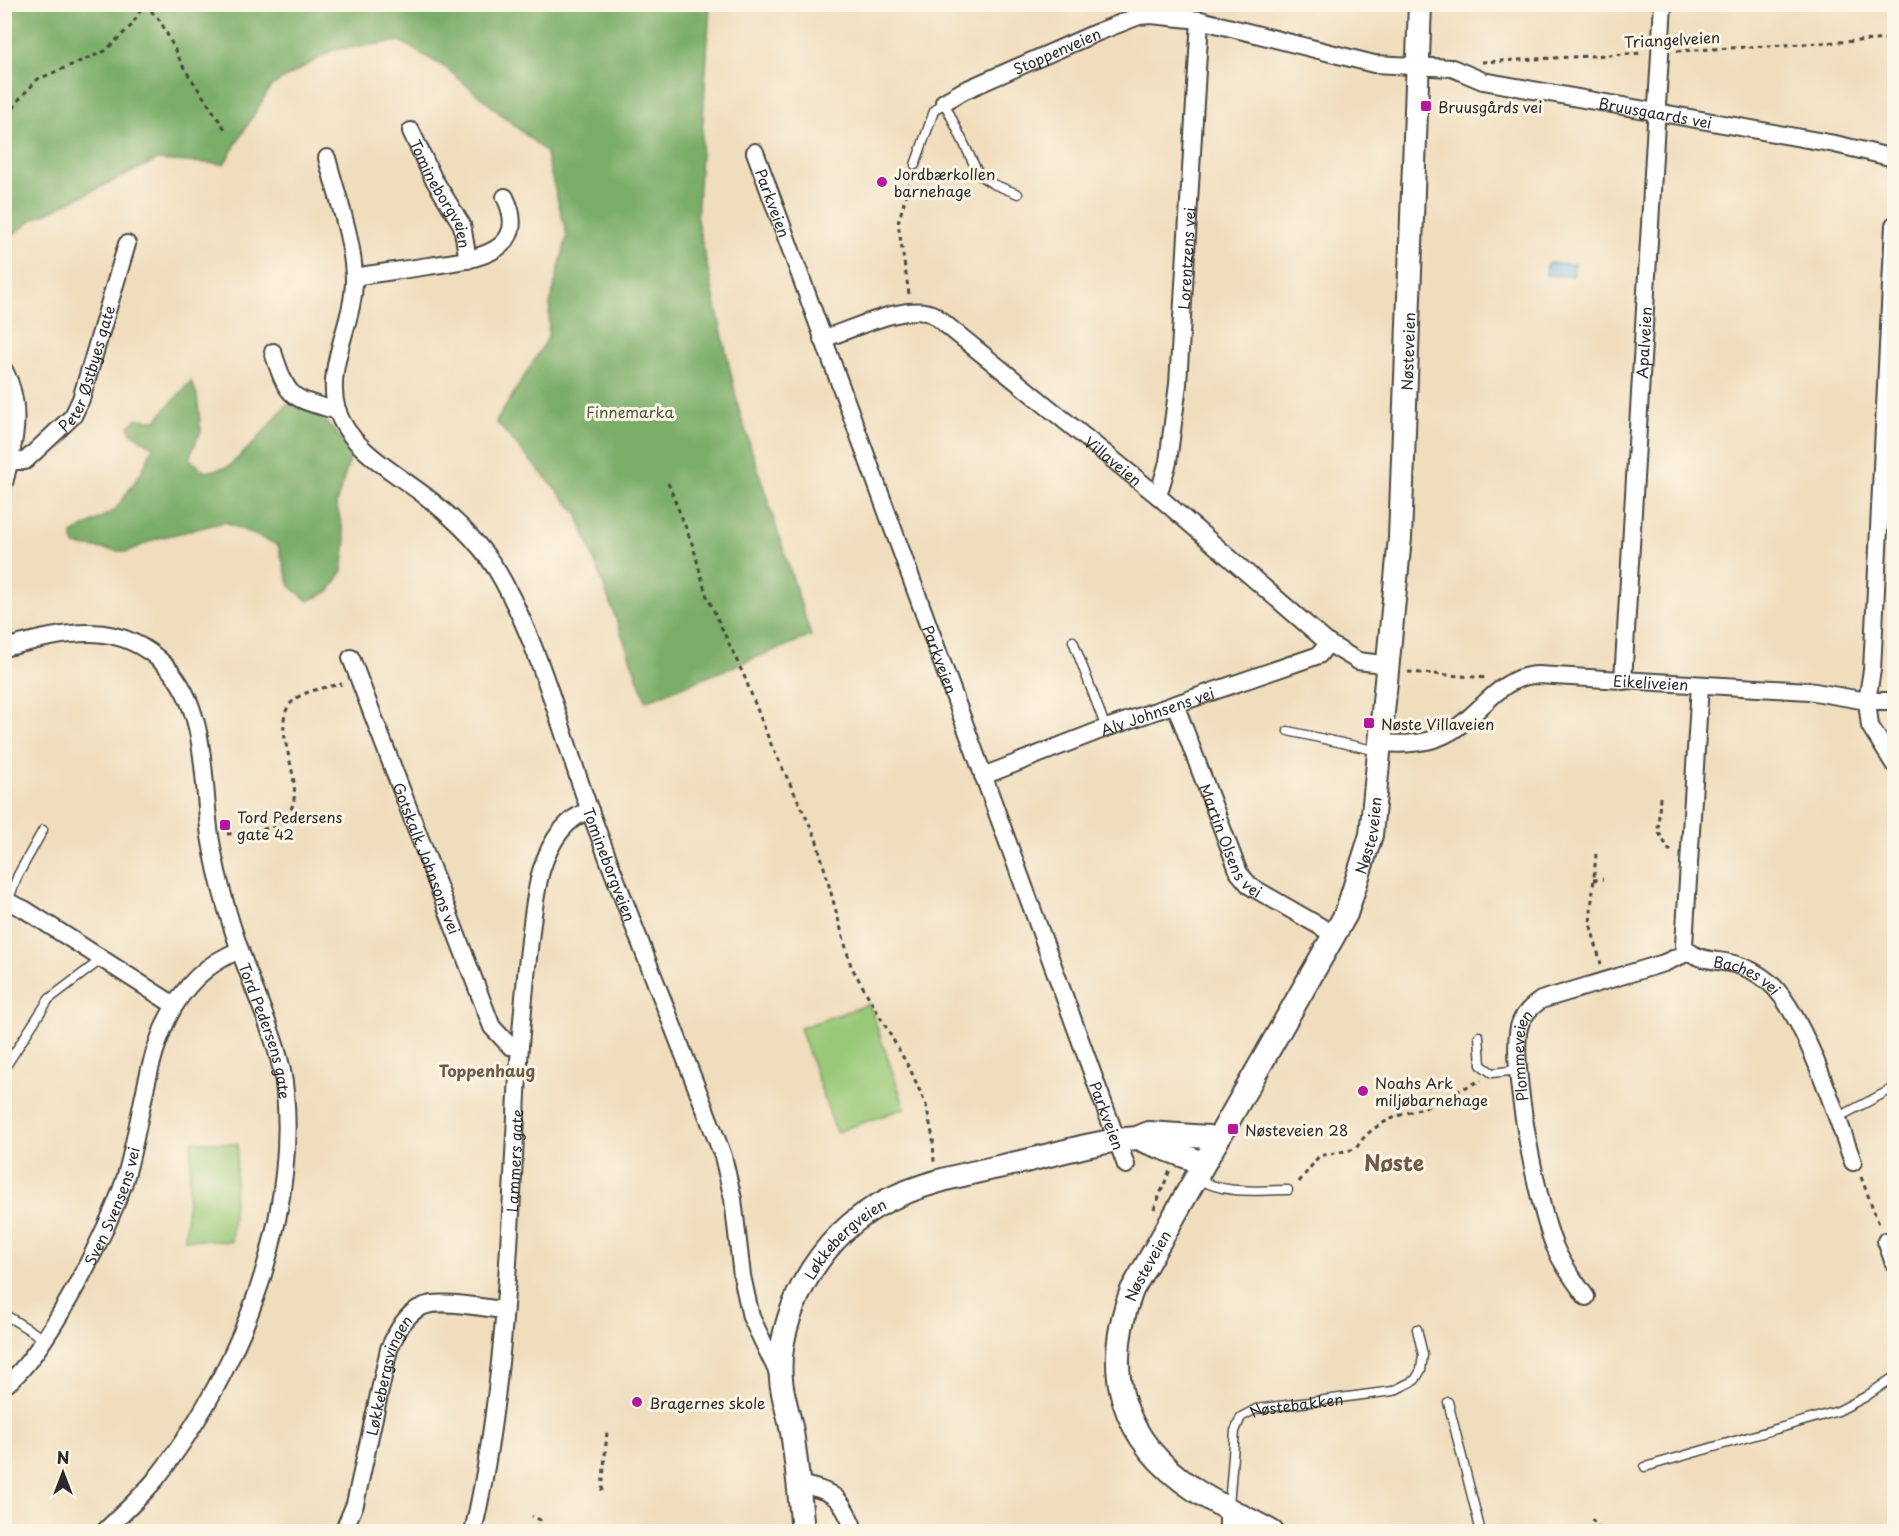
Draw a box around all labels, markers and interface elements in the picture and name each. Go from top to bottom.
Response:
street label: Stoppenveien [1009,21,1104,79]
street label: Triangelveien [1623,25,1721,53]
street label: Bruusgaards vei [1597,90,1714,133]
place label: Bruusgårds vei [1438,95,1542,118]
marker: Bruusgårds vei [1419,99,1433,113]
street label: Tomineborgveien [405,135,477,250]
place label: Jordbærkollen barnehage [894,162,995,202]
street label: Parkveien [750,165,797,240]
marker: Jordbærkollen barnehage [875,175,889,189]
street label: Lorentzens vei [1171,206,1200,310]
street label: Peter Østbyes gate [52,302,120,437]
street label: Apalveien [1629,306,1657,379]
street label: Nøsteveien [1394,312,1420,391]
park label: Finnemarka [586,400,675,423]
street label: Villaveien [1080,430,1148,491]
street label: Parkveien [918,622,964,697]
street label: Eikeliveien [1612,668,1689,695]
street label: Alv Johnsens vei [1097,680,1217,741]
place label: Nøste Villaveien [1381,712,1494,735]
marker: Nøste Villaveien [1362,716,1376,730]
street label: Gotskalk Johnsons vei [388,779,467,937]
street label: Martin Olsens vei [1195,780,1267,902]
street label: Nøsteveien [1348,796,1386,877]
street label: Tomineborgveien [578,804,642,924]
place label: Tord Pedersens gate 42 [237,805,343,845]
marker: Tord Pedersens gate 42 [218,818,232,832]
street label: Baches vei [1712,949,1787,999]
street label: Tord Pedersens gate [234,959,297,1100]
street label: Plommeveien [1506,1004,1537,1103]
district label: Toppenhaug [439,1058,535,1082]
place label: Noahs Ark miljøbarnehage [1375,1071,1488,1111]
street label: Parkveien [1085,1078,1131,1153]
marker: Noahs Ark miljøbarnehage [1356,1084,1370,1098]
street label: Lammers gate [500,1109,528,1213]
place label: Nøsteveien 28 [1245,1118,1348,1141]
marker: Nøsteveien 28 [1226,1122,1240,1136]
street label: Sven Svensens vei [78,1144,144,1269]
district label: Nøste [1364,1146,1424,1178]
street label: Løkkebergveien [797,1192,890,1283]
street label: Nøsteveien [1118,1225,1176,1304]
street label: Løkkebergsvingen [359,1309,417,1438]
street label: Nøstebakken [1245,1386,1345,1422]
place label: Bragernes skole [649,1391,766,1414]
marker: Bragernes skole [630,1395,644,1409]
north arrow [33,1443,93,1503]
text: N [57,1445,69,1469]

